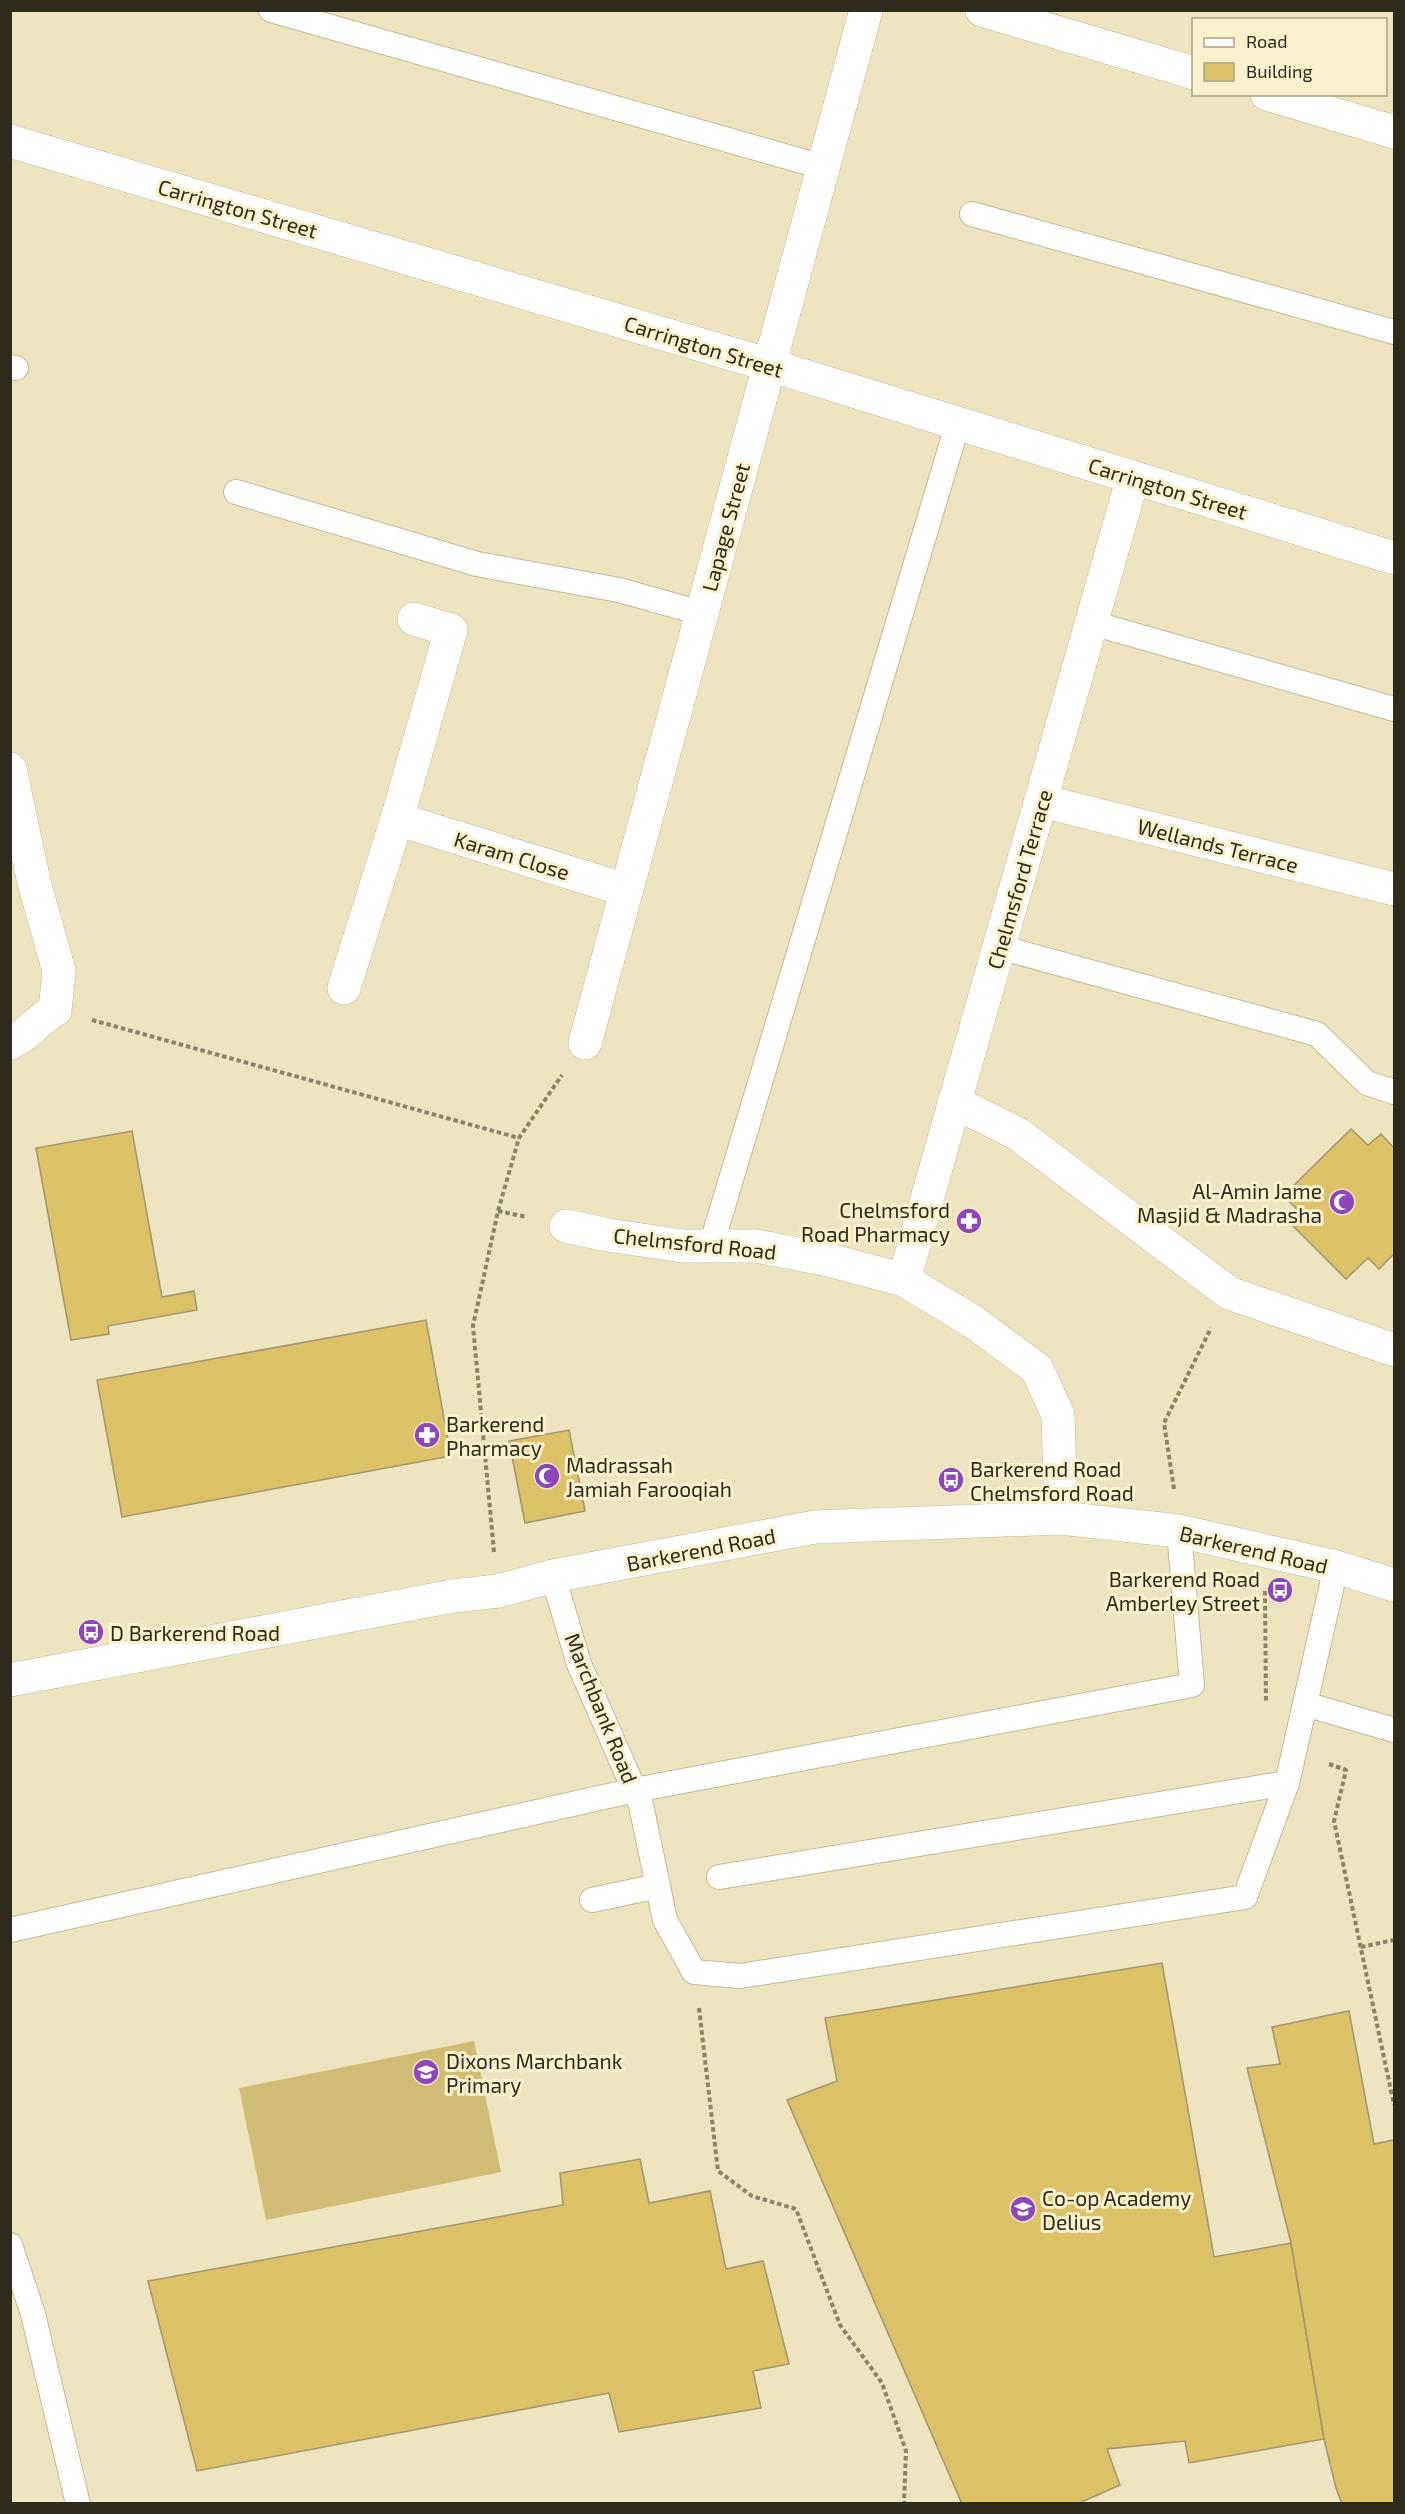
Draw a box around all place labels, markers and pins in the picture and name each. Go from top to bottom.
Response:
place label: Al-Amin Jame Masjid & Madrasha [1137,1178,1322,1228]
mosque icon: Al-Amin Jame Masjid & Madrasha [1327,1187,1357,1217]
place label: Chelmsford Road Pharmacy [801,1197,950,1246]
pharmacy icon: Chelmsford Road Pharmacy [954,1206,984,1236]
place label: Barkerend Pharmacy [446,1411,544,1460]
pharmacy icon: Barkerend Pharmacy [412,1420,442,1450]
place label: Madrassah Jamiah Farooqiah [566,1452,732,1501]
place label: Barkerend Road Chelmsford Road [970,1456,1134,1505]
mosque icon: Madrassah Jamiah Farooqiah [532,1461,562,1491]
bus stop icon: Barkerend Road Chelmsford Road [936,1465,966,1495]
place label: Barkerend Road Amberley Street [1106,1566,1260,1615]
bus stop icon: Barkerend Road Amberley Street [1265,1575,1295,1605]
bus stop icon: D Barkerend Road [76,1617,106,1647]
place label: D Barkerend Road [110,1620,280,1645]
place label: Dixons Marchbank Primary [446,2048,623,2097]
school or university icon: Dixons Marchbank Primary [411,2057,441,2087]
place label: Co-op Academy Delius [1042,2185,1191,2234]
school or university icon: Co-op Academy Delius [1008,2194,1038,2224]

